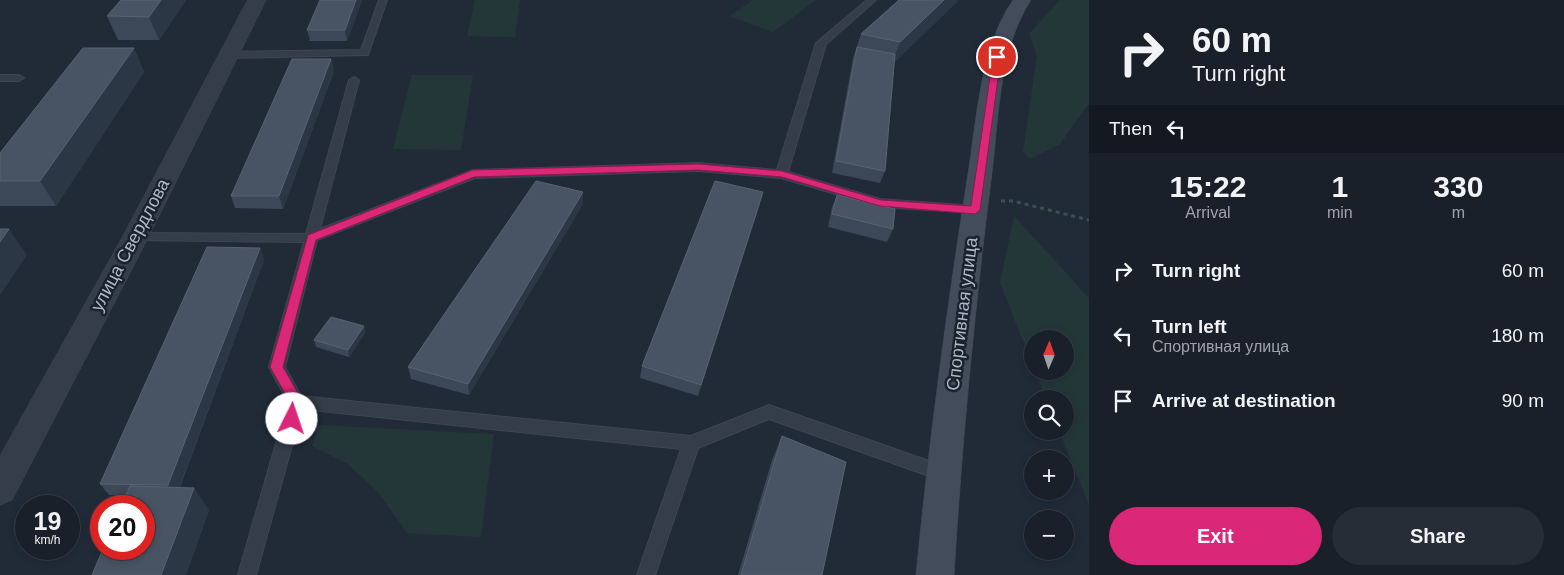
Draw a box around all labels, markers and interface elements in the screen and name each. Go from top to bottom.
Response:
icon: right [1109,20,1174,85]
text: 60 m [1192,20,1272,59]
pin [976,36,1018,78]
icon: arrive [983,43,1011,71]
text: Turn right [1192,61,1285,86]
icon: left [1162,115,1190,143]
text: Then [1109,118,1152,139]
text: 15:22 [1170,170,1246,203]
text: 1 [1331,170,1348,203]
text: 330 [1433,170,1483,203]
street label: улица Свердлова [87,175,174,315]
text: Arrival [1185,204,1231,221]
text: min [1327,204,1353,221]
text: m [1452,204,1465,221]
street label: Спортивная улица [943,235,981,392]
icon: right [1109,257,1137,285]
text: Turn right [1152,260,1240,281]
text: 60 m [1502,260,1544,281]
text: Turn left [1152,316,1227,337]
icon: left [1109,322,1137,350]
text: 180 m [1491,325,1544,346]
north arrow [1024,330,1074,380]
map controls [1024,330,1074,560]
text: Спортивная улица [1152,338,1289,355]
icon: arrive [1109,387,1137,415]
button: search [1024,390,1074,440]
text: Arrive at destination [1152,390,1336,411]
text: 90 m [1502,390,1544,411]
position arrow [265,392,317,444]
button: + [1024,450,1074,500]
speed limit sign: 20 [90,495,155,560]
text: 19 [34,507,61,535]
button: Exit [1109,507,1322,565]
button: Share [1332,507,1544,565]
button: − [1024,510,1074,560]
text: km/h [34,533,61,547]

